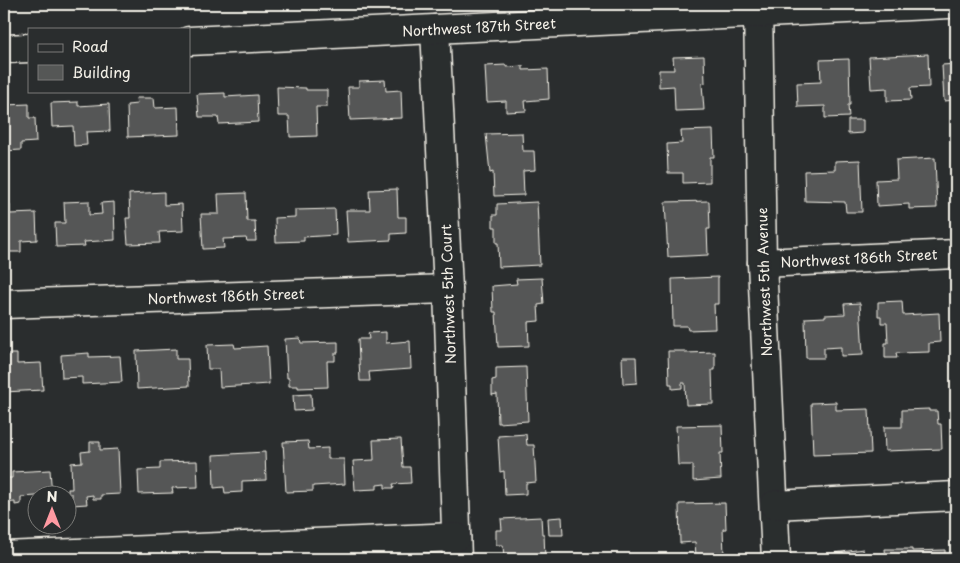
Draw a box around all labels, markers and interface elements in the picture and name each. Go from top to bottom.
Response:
street label: Northwest 187th Street [402,12,557,42]
legend [28,28,190,92]
text: Road [72,34,108,57]
text: Building [72,60,131,83]
street label: Northwest 5th Avenue [751,207,777,357]
street label: Northwest 5th Court [435,224,461,364]
street label: Northwest 186th Street [780,243,938,273]
street label: Northwest 186th Street [147,283,305,309]
north arrow [28,486,78,536]
text: N [46,486,58,507]

